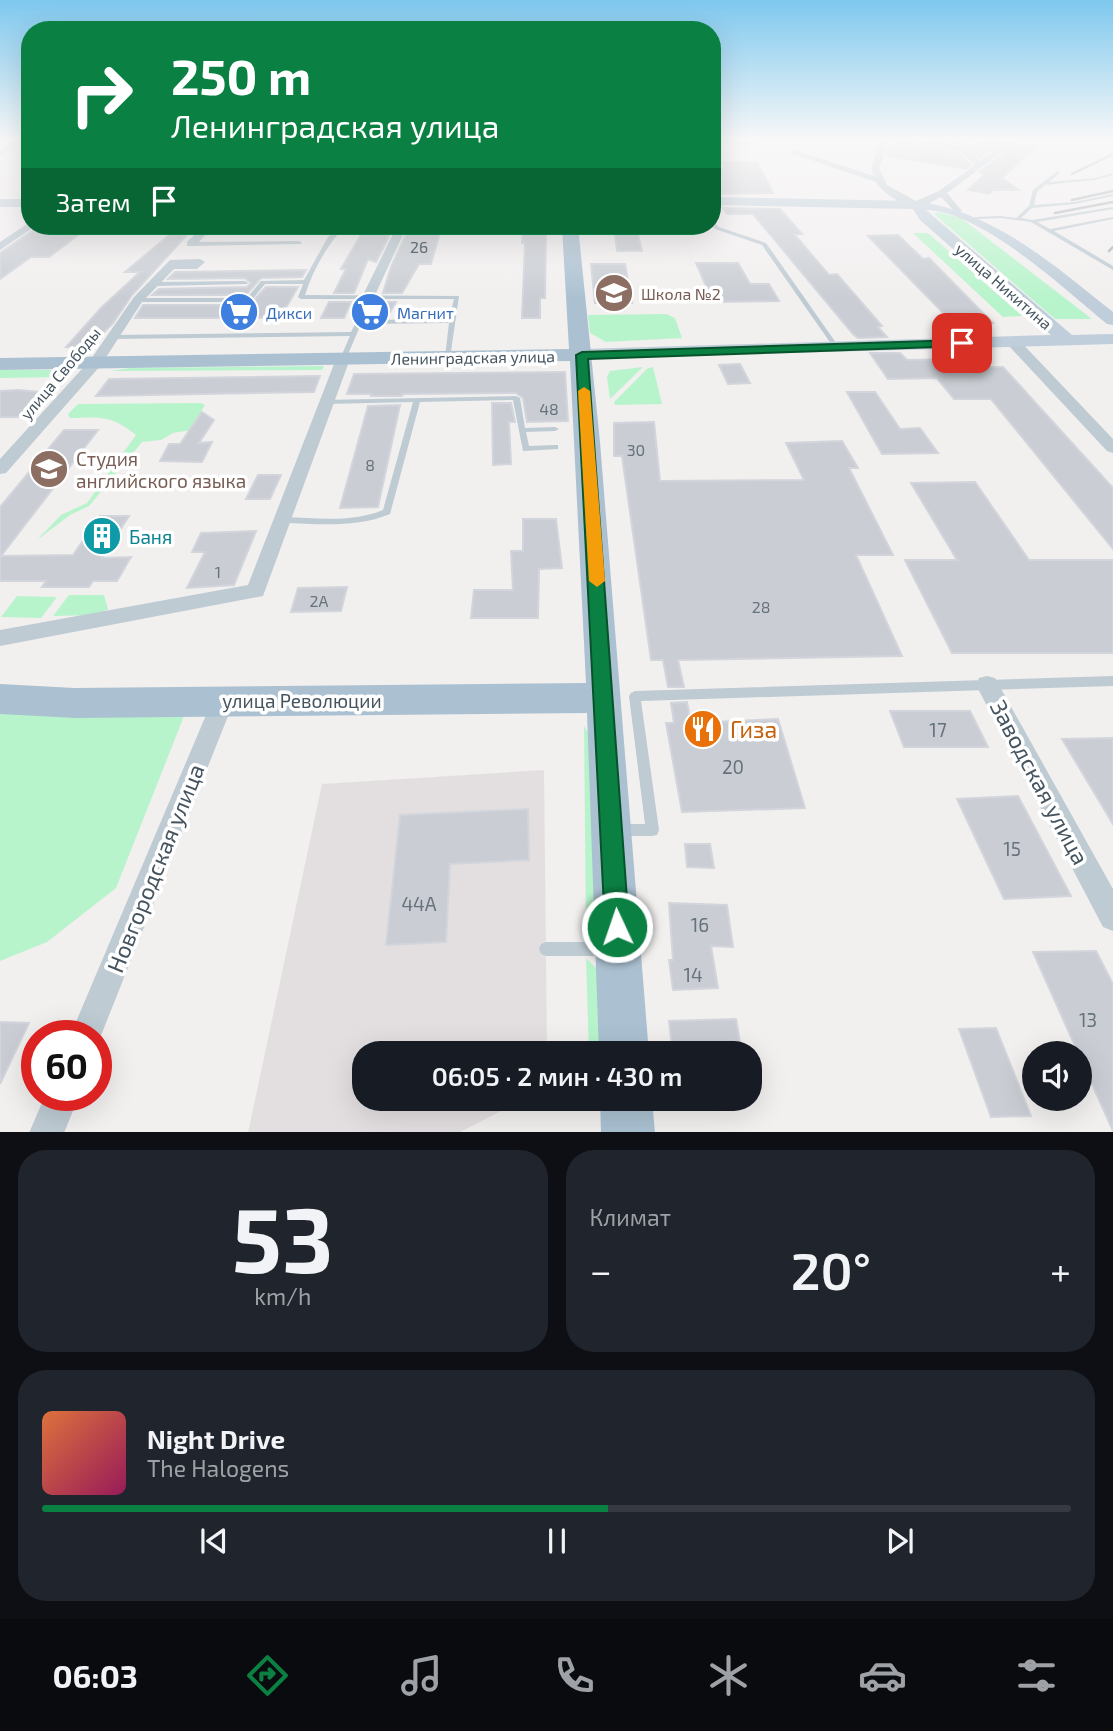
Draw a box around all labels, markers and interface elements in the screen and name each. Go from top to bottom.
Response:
text: 250 m [171,46,311,105]
icon: right [56,49,147,140]
text: Ленинградская улица [171,106,499,144]
icon: arrive [145,182,183,220]
text: Затем [56,186,131,217]
house number: 26 [410,237,428,256]
street label: улица Никитина [951,239,1056,334]
school or university icon: Школа №2 [593,272,635,314]
place label: Школа №2 [641,284,721,303]
supermarket icon: Дикси [218,291,260,333]
supermarket icon: Магнит [349,291,391,333]
place label: Дикси [266,303,312,322]
place label: Магнит [397,303,454,322]
pin [932,313,992,373]
street label: улица Свободы [16,323,105,424]
icon: arrive [943,324,981,362]
street label: Ленинградская улица [391,346,555,369]
house number: 48 [539,399,559,418]
house number: 30 [627,440,645,459]
place label: Студия английского языка [76,447,246,492]
school or university icon: Студия английского языка [28,448,70,490]
house number: 8 [365,455,375,474]
building icon: Баня [81,515,123,557]
place label: Баня [129,525,172,548]
house number: 1 [215,562,221,581]
house number: 2А [310,591,329,610]
house number: 28 [752,597,770,616]
street label: улица Революции [222,689,382,713]
street label: Заводская улица [984,695,1095,870]
restaurant icon: Гиза [682,708,724,750]
place label: Гиза [730,715,777,743]
house number: 17 [929,718,947,741]
house number: 20 [722,755,744,778]
street label: Новгородская улица [100,760,211,977]
house number: 15 [1003,837,1021,860]
position arrow [580,890,654,964]
house number: 44А [401,892,437,915]
house number: 16 [691,913,709,936]
house number: 14 [683,963,703,986]
house number: 13 [1079,1008,1097,1031]
speed limit sign: 60 [21,1020,112,1111]
map controls [1022,1041,1092,1111]
button: sound [1022,1041,1092,1111]
text: 06:05 · 2 мин · 430 m [432,1060,682,1091]
text: 53 [232,1182,334,1291]
text: Климат [590,1203,671,1231]
text: 20° [791,1238,871,1300]
text: − [590,1247,612,1293]
text: + [1050,1247,1071,1293]
text: km/h [254,1282,311,1310]
text: Night Drive [147,1423,285,1454]
text: The Halogens [147,1454,289,1482]
icon: previous [195,1522,233,1560]
icon: pause [538,1522,576,1560]
icon: next [881,1522,919,1560]
icon: directions [243,1651,292,1700]
icon: music [397,1651,446,1700]
icon: phone [550,1651,599,1700]
icon: climate [704,1651,753,1700]
icon: car [858,1651,907,1700]
icon: filters [1012,1651,1061,1700]
text: 06:03 [52,1656,138,1694]

